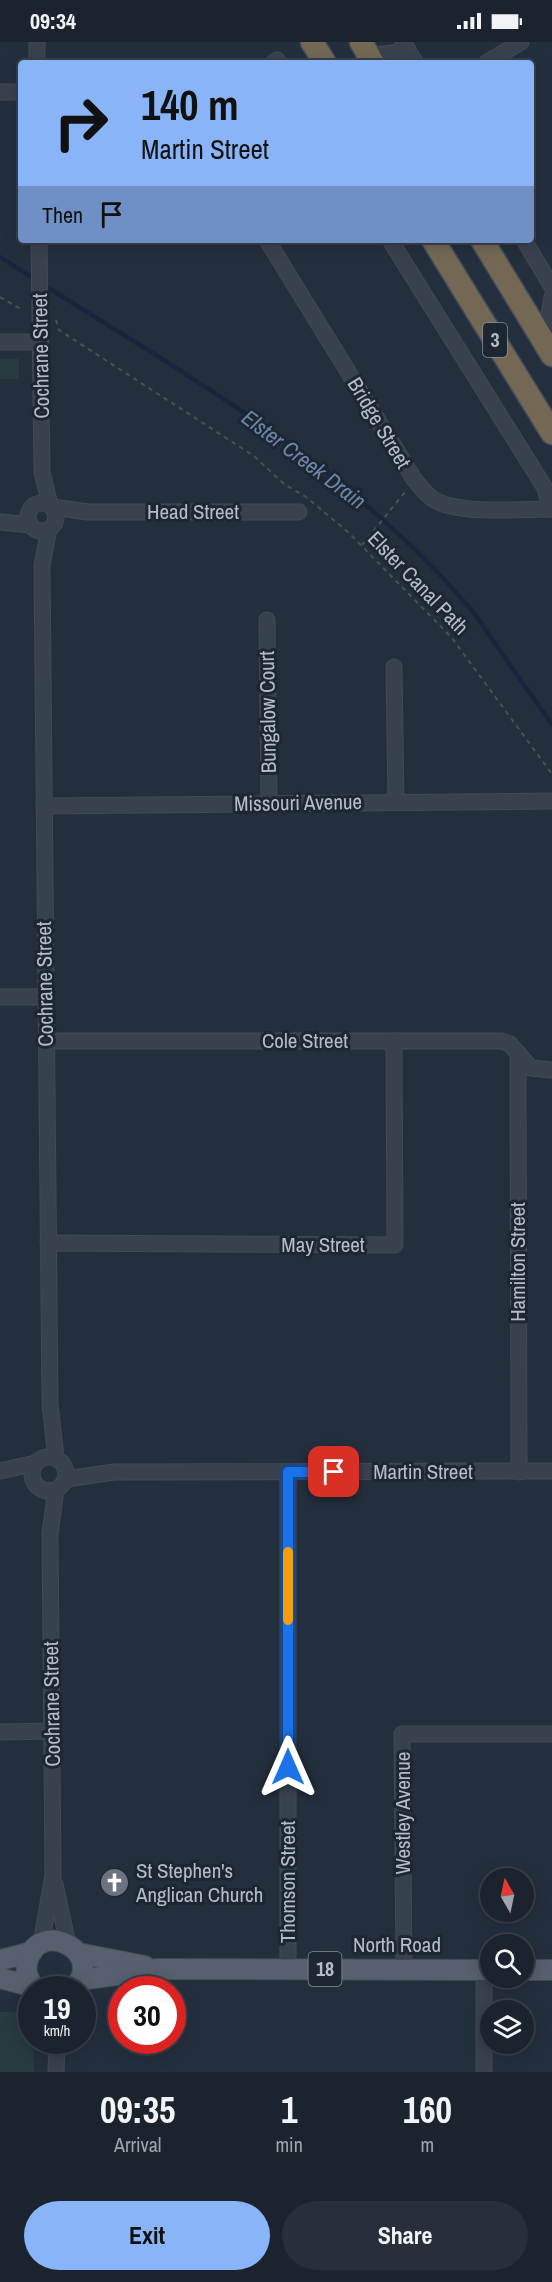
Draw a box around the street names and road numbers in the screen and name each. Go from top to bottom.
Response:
street label: Cochrane Street [25,293,56,419]
road number: 3 [483,323,507,357]
street label: Bridge Street [341,372,418,474]
street label: Head Street [147,497,239,526]
street label: Elster Canal Path [361,524,475,641]
street label: Bungalow Court [252,650,283,774]
street label: Missouri Avenue [234,787,362,818]
street label: Cochrane Street [29,921,60,1047]
street label: Cole Street [262,1026,348,1055]
street label: Hamilton Street [503,1202,532,1322]
street label: May Street [281,1230,365,1259]
street label: Martin Street [373,1457,473,1486]
street label: Cochrane Street [36,1641,67,1767]
street label: Westley Avenue [388,1752,417,1874]
street label: Thomson Street [273,1821,302,1943]
street label: North Road [353,1930,441,1959]
road number: 18 [308,1952,342,1986]

